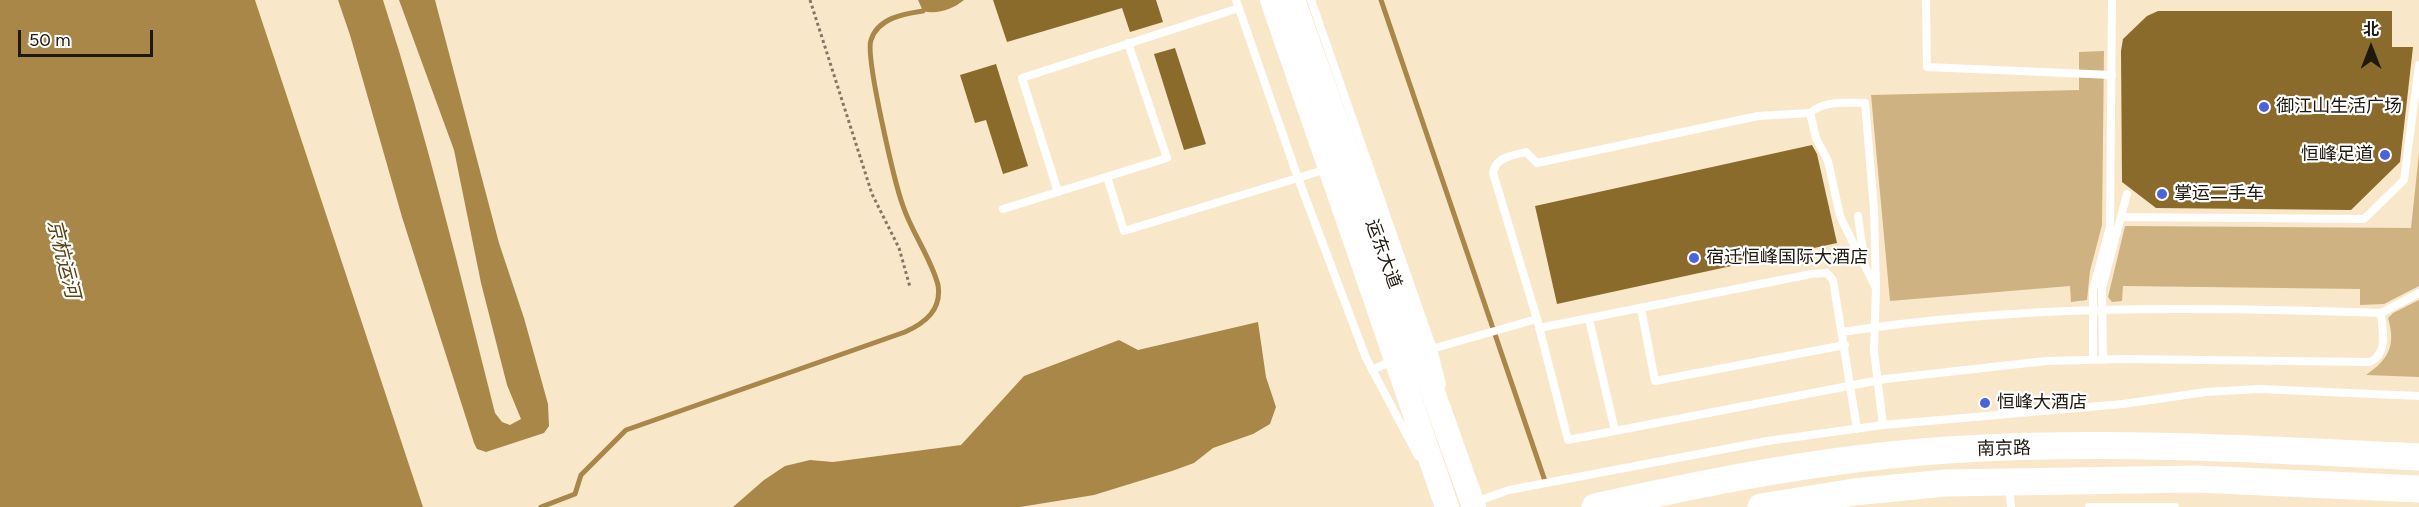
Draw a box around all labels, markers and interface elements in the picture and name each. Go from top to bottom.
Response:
scale bar [21,18,156,56]
north arrow [2341,18,2401,78]
text: 北 [2363,20,2379,39]
text: 50 m [29,29,71,51]
place label: 御江山生活广场 [2276,96,2402,118]
marker: 御江山生活广场 [2257,100,2271,114]
place label: 恒峰足道 [2301,144,2373,166]
marker: 恒峰足道 [2378,148,2392,162]
place label: 掌运二手车 [2174,183,2264,205]
marker: 掌运二手车 [2155,187,2169,201]
street label: 运东大道 [1361,216,1405,292]
water label: 京杭运河 [42,217,84,301]
place label: 宿迁恒峰国际大酒店 [1706,247,1868,269]
marker: 宿迁恒峰国际大酒店 [1687,251,1701,265]
place label: 恒峰大酒店 [1997,392,2087,414]
marker: 恒峰大酒店 [1978,396,1992,410]
street label: 南京路 [1977,438,2031,460]

